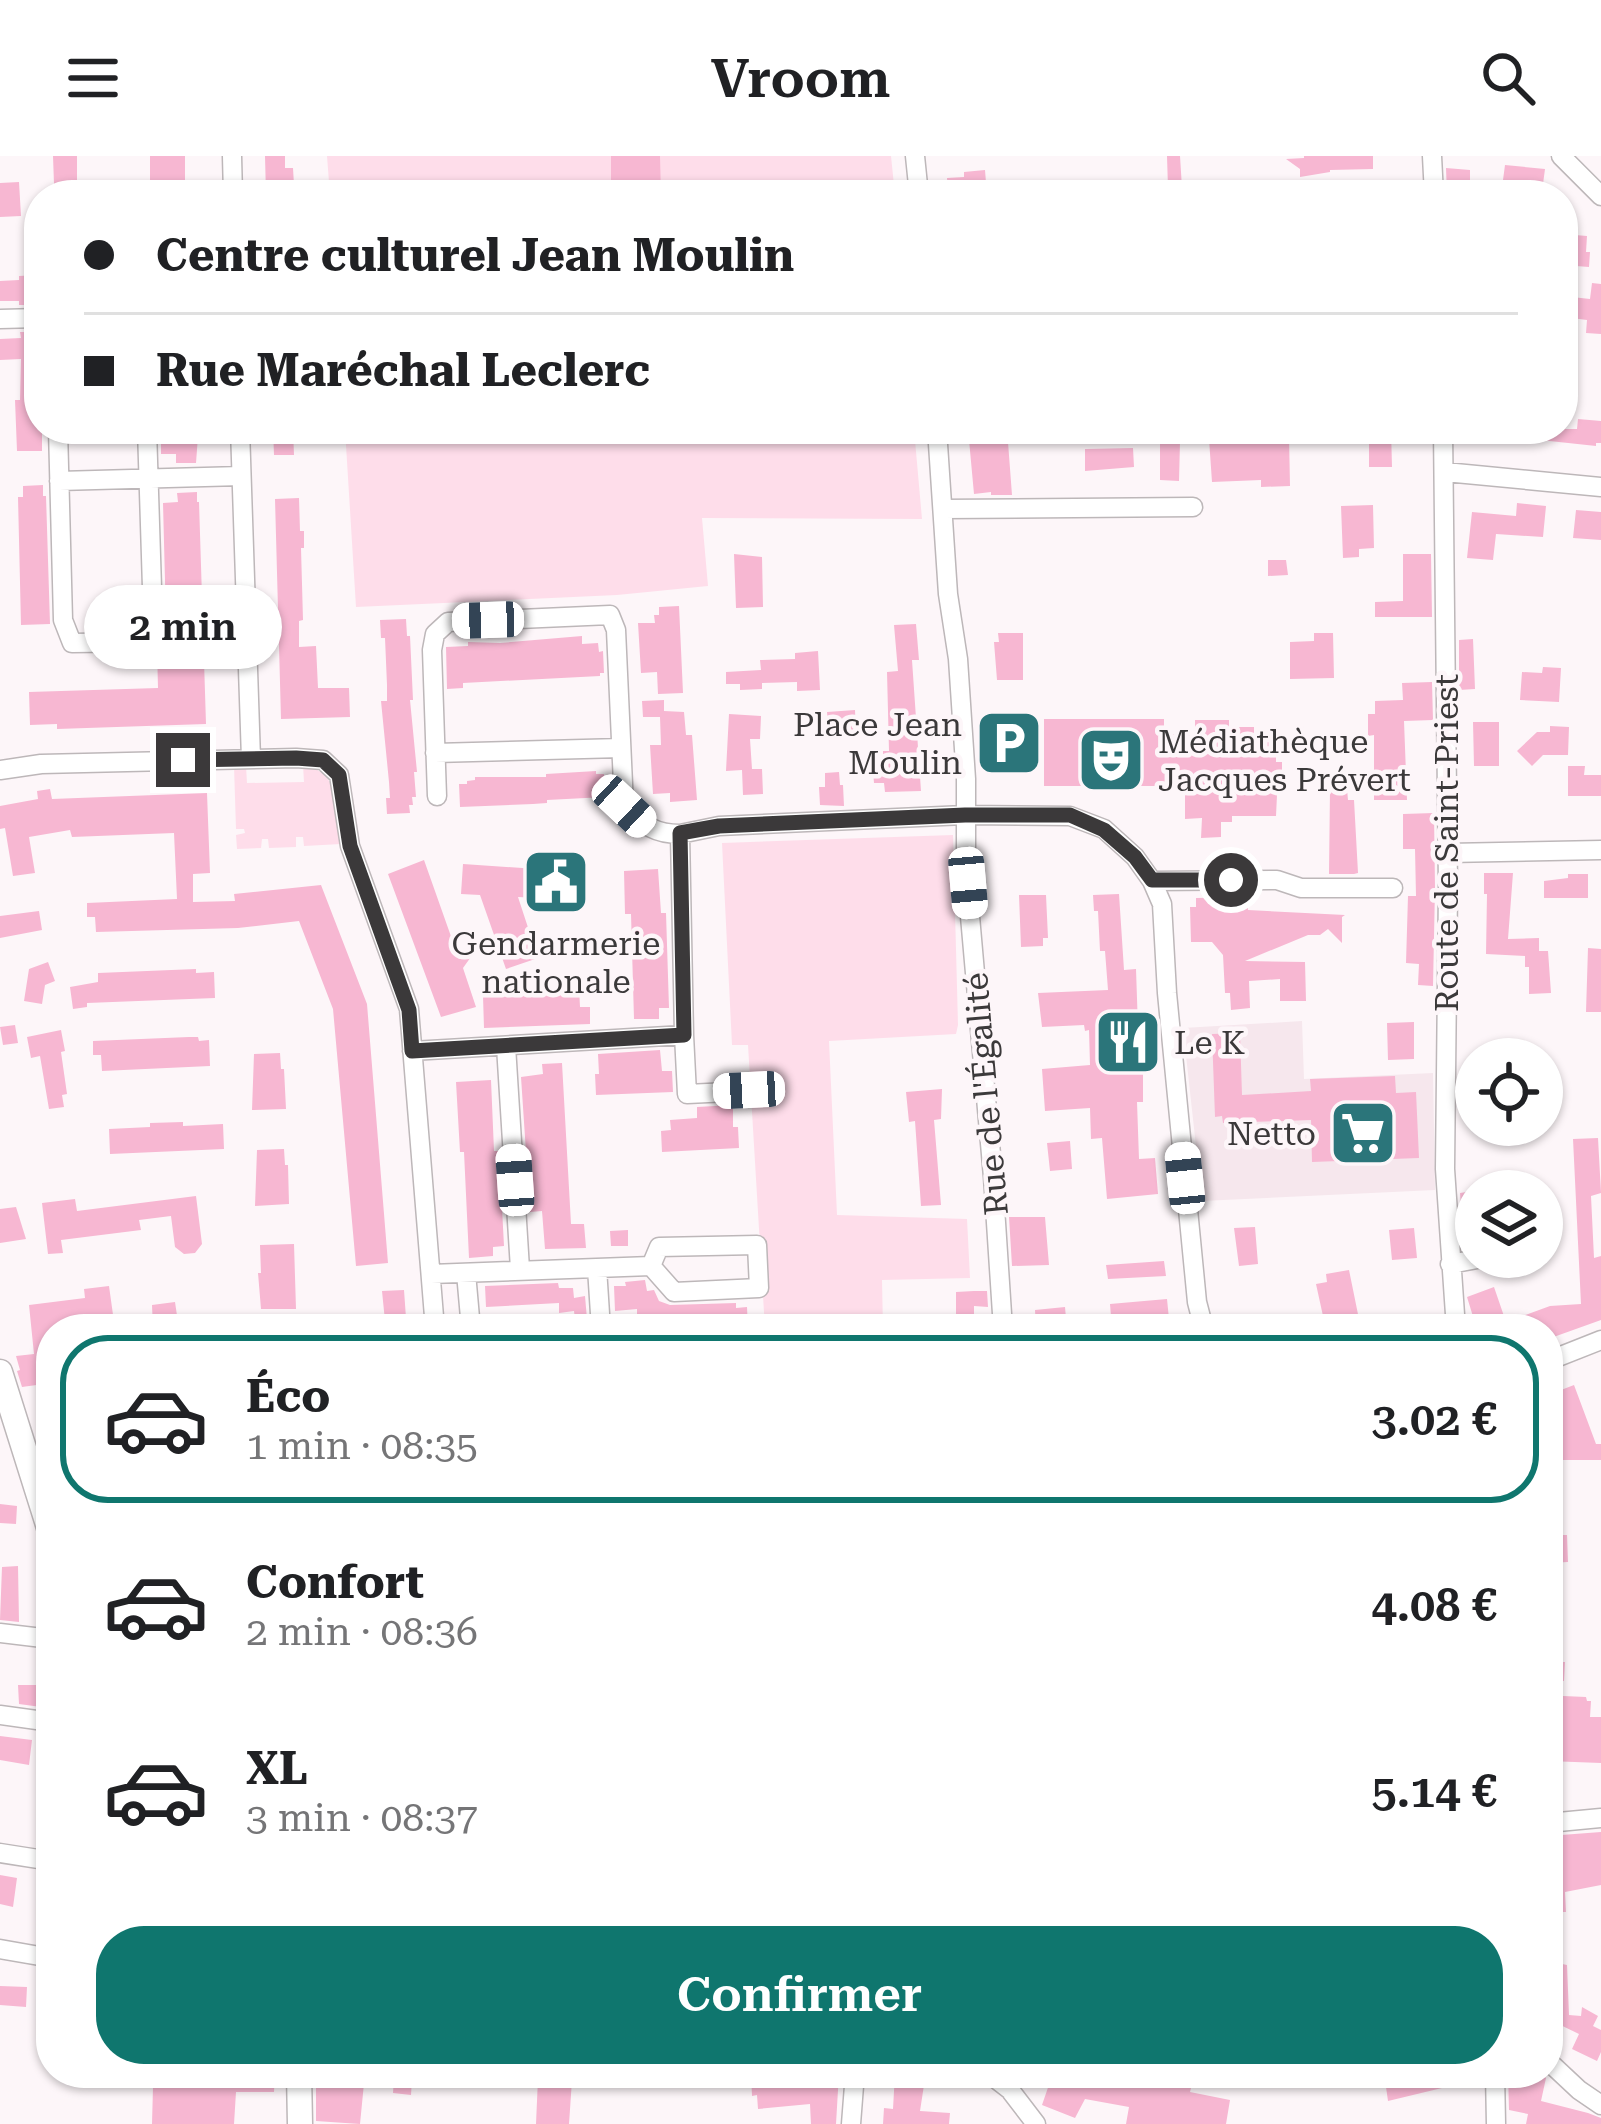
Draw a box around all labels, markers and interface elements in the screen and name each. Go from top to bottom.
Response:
icon: menu [60,45,126,111]
icon: search [1475,45,1541,111]
text: Vroom [711,47,890,110]
text: Centre culturel Jean Moulin [156,229,794,282]
text: Rue Maréchal Leclerc [156,344,650,397]
callout: 2 min [84,586,282,670]
car [451,601,525,639]
text: 2 min [129,604,237,650]
street label: Route de Saint-Priest [1427,674,1466,1012]
place label: Place Jean Moulin [793,705,962,782]
parking icon: Place Jean Moulin [974,708,1044,778]
place label: Médiathèque Jacques Prévert [1158,722,1411,799]
theatre icon: Médiathèque Jacques Prévert [1076,725,1146,795]
route end [156,733,210,787]
car [585,768,663,844]
car [947,846,989,920]
public building icon: Gendarmerie nationale [521,847,591,917]
route start [1204,853,1258,907]
place label: Gendarmerie nationale [452,924,660,1001]
street label: Rue de l'Égalité [956,971,1016,1217]
restaurant icon: Le K [1093,1007,1163,1077]
place label: Le K [1174,1023,1245,1062]
map controls [1455,1038,1563,1278]
button: locate [1455,1038,1563,1146]
car [712,1070,786,1110]
supermarket icon: Netto [1328,1098,1398,1168]
place label: Netto [1227,1114,1316,1153]
car [1163,1140,1207,1216]
car [495,1143,535,1217]
button: layers [1455,1170,1563,1278]
icon: car [102,1365,210,1473]
text: Éco [246,1370,330,1423]
text: 3.02 € [1372,1393,1497,1446]
text: 1 min · 08:35 [246,1423,478,1469]
icon: car [102,1551,210,1659]
text: Confort [246,1556,424,1609]
text: 4.08 € [1372,1579,1497,1632]
text: 2 min · 08:36 [246,1609,478,1655]
icon: car [102,1737,210,1845]
text: XL [246,1742,308,1795]
text: 5.14 € [1372,1765,1497,1818]
text: 3 min · 08:37 [246,1795,478,1841]
button: Confirmer [96,1926,1503,2064]

